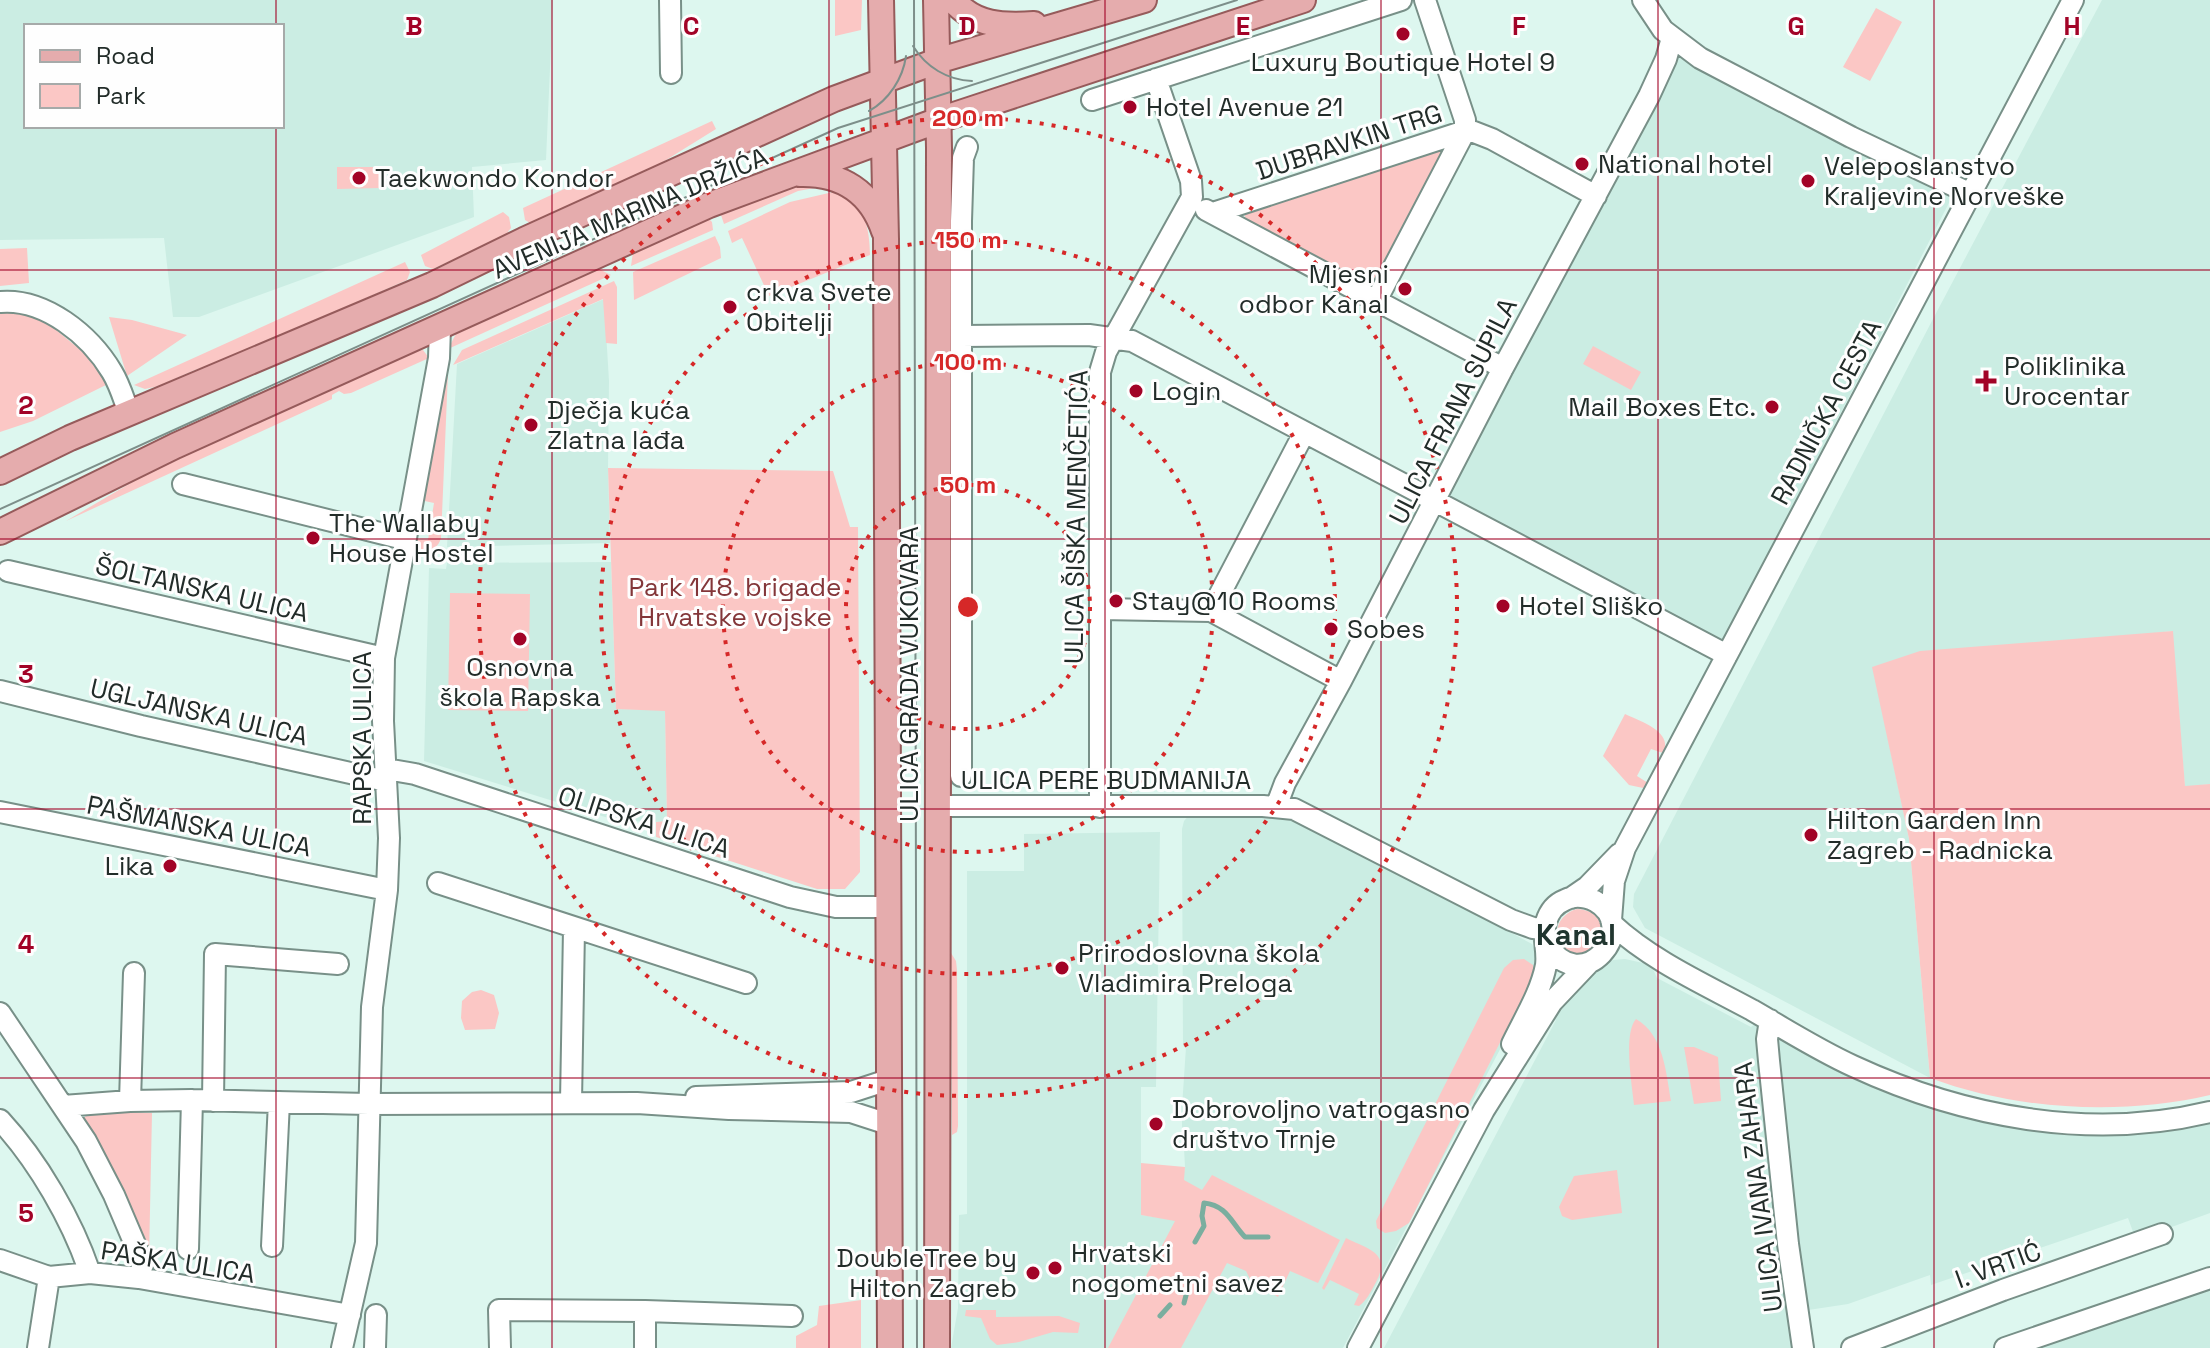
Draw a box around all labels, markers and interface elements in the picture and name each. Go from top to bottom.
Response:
text: B [405,9,423,43]
text: C [683,9,699,43]
text: D [958,9,976,43]
text: E [1236,9,1250,43]
text: F [1512,9,1526,43]
text: G [1787,9,1805,43]
text: H [2063,9,2081,43]
legend [24,24,284,128]
marker: Luxury Boutique Hotel 9 [1394,25,1412,43]
text: Road [96,40,155,71]
place label: Luxury Boutique Hotel 9 [1251,45,1555,79]
text: Park [96,80,146,111]
place label: Hotel Avenue 21 [1146,90,1343,124]
street label: DUBRAVKIN TRG [1252,96,1446,188]
marker: Hotel Avenue 21 [1121,98,1139,116]
text: 200 m [932,102,1004,133]
street label: AVENIJA MARINA DRŽIĆA [487,139,773,287]
place label: National hotel [1598,147,1772,181]
place label: Veleposlanstvo Kraljevine Norveške [1824,149,2065,213]
marker: National hotel [1573,155,1591,173]
place label: Taekwondo Kondor [375,161,614,195]
marker: Taekwondo Kondor [350,169,368,187]
marker: Veleposlanstvo Kraljevine Norveške [1799,172,1817,190]
text: 150 m [934,224,1002,255]
place label: Mjesni odbor Kanal [1239,257,1389,321]
place label: crkva Svete Obitelji [746,275,892,339]
marker: Mjesni odbor Kanal [1396,280,1414,298]
street label: ULICA FRANA SUPILA [1381,292,1525,530]
marker: crkva Svete Obitelji [721,298,739,316]
street label: RADNIČKA CESTA [1763,313,1889,511]
text: 100 m [934,346,1002,377]
place label: Poliklinika Urocentar [2004,349,2130,413]
street label: ULICA ŠIŠKA MENČETIĆA [1056,370,1096,664]
marker: Poliklinika Urocentar [1975,370,1997,392]
place label: Login [1152,374,1221,408]
marker: Login [1127,382,1145,400]
text: 2 [18,388,34,422]
place label: Mail Boxes Etc. [1568,390,1756,424]
place label: Dječja kuća Zlatna lađa [547,393,690,457]
marker: Mail Boxes Etc. [1763,398,1781,416]
marker: Dječja kuća Zlatna lađa [522,416,540,434]
text: 50 m [940,469,996,500]
place label: The Wallaby House Hostel [329,506,494,570]
street label: ULICA GRADA VUKOVARA [892,526,926,822]
marker: The Wallaby House Hostel [304,529,322,547]
street label: ŠOLTANSKA ULICA [92,548,312,630]
park label: Park 148. brigade Hrvatske vojske [629,570,841,634]
place label: Stay@10 Rooms [1132,584,1336,618]
place label: Hotel Sliško [1519,589,1663,623]
marker: Stay@10 Rooms [1107,592,1125,610]
centre of rings [954,593,982,621]
marker: Hotel Sliško [1494,597,1512,615]
place label: Sobes [1347,612,1425,646]
marker: Sobes [1322,620,1340,638]
marker: Osnovna škola Rapska [511,630,529,648]
place label: Osnovna škola Rapska [439,650,601,714]
street label: RAPSKA ULICA [345,651,379,825]
text: 3 [18,657,34,691]
street label: UGLJANSKA ULICA [87,670,311,754]
street label: ULICA PERE BUDMANIJA [961,763,1251,797]
street label: OLIPSKA ULICA [554,778,734,866]
street label: PAŠMANSKA ULICA [84,788,314,864]
place label: Hilton Garden Inn Zagreb - Radnicka [1827,803,2053,867]
marker: Hilton Garden Inn Zagreb - Radnicka [1802,826,1820,844]
place label: Lika [105,849,154,883]
marker: Lika [161,857,179,875]
district label: Kanal [1536,915,1616,954]
text: 4 [18,927,34,961]
place label: Prirodoslovna škola Vladimira Preloga [1078,936,1320,1000]
marker: Prirodoslovna škola Vladimira Preloga [1053,959,1071,977]
street label: ULICA IVANA ZAHARA [1726,1060,1790,1314]
place label: Dobrovoljno vatrogasno društvo Trnje [1172,1092,1470,1156]
marker: Dobrovoljno vatrogasno društvo Trnje [1147,1115,1165,1133]
text: 5 [18,1196,34,1230]
street label: PAŠKA ULICA [98,1233,258,1291]
street label: I. VRTIĆ [1950,1234,2046,1296]
place label: Hrvatski nogometni savez [1071,1236,1284,1300]
place label: DoubleTree by Hilton Zagreb [837,1241,1017,1305]
marker: Hrvatski nogometni savez [1046,1259,1064,1277]
marker: DoubleTree by Hilton Zagreb [1024,1264,1042,1282]

